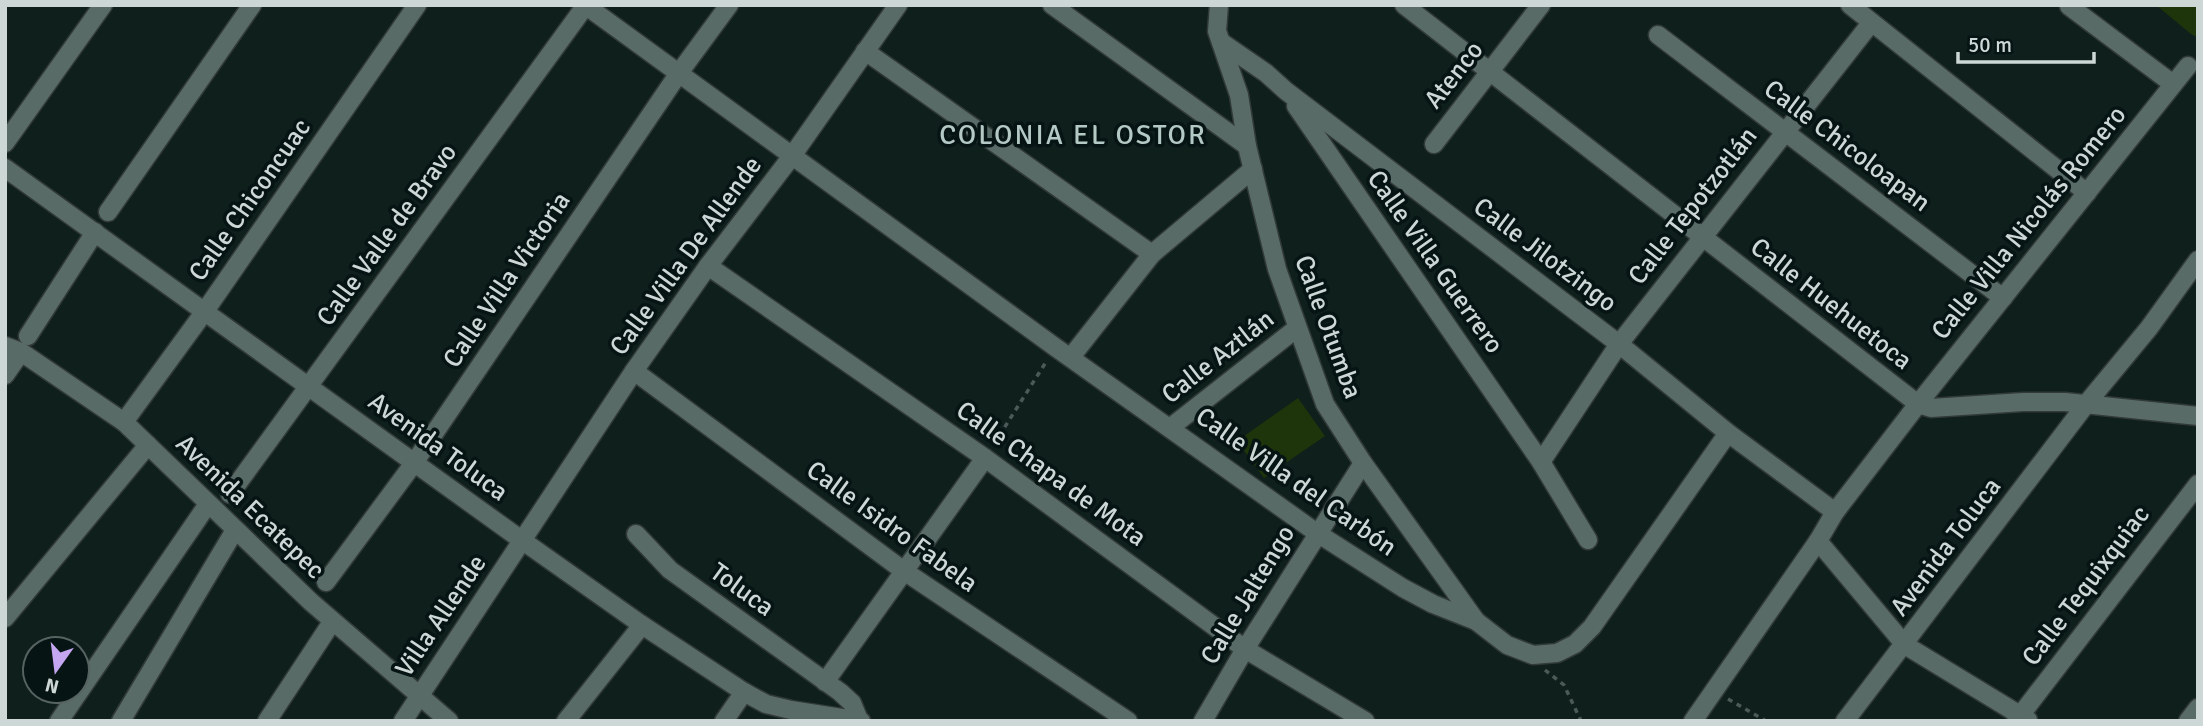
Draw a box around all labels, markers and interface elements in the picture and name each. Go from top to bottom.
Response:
scale bar [1958,21,2094,65]
text: 50 m [1968,32,2012,58]
street label: Atenco [1418,35,1490,115]
street label: Calle Chicoloapan [1758,73,1936,219]
street label: Calle Villa Nicolás Romero [1925,100,2133,346]
street label: Calle Chiconcuac [182,113,318,287]
district label: COLONIA EL OSTOR [939,118,1207,152]
street label: Calle Tepotzotlán [1622,121,1764,291]
street label: Calle Valle de Bravo [310,138,464,332]
street label: Calle Villa De Allende [603,150,769,362]
street label: Calle Villa Guerrero [1360,164,1510,360]
street label: Calle Villa Victoria [436,186,578,374]
street label: Calle Jilotzingo [1467,191,1623,319]
street label: Calle Huehuetoca [1744,231,1918,377]
street label: Calle Otumba [1287,251,1369,403]
street label: Calle Aztlán [1155,303,1281,411]
street label: Avenida Toluca [362,386,514,508]
street label: Calle Chapa de Mota [950,394,1152,554]
street label: Calle Villa del Carbón [1189,401,1403,563]
street label: Avenida Ecatepec [169,428,331,586]
street label: Calle Isidro Fabela [800,454,984,600]
street label: Avenida Toluca [1884,471,2008,623]
street label: Calle Tequixquiac [2015,500,2157,672]
street label: Calle Jaltengo [1194,520,1302,670]
street label: Villa Allende [389,549,493,683]
street label: Toluca [704,556,780,624]
north arrow [21,635,91,705]
text: N [43,672,61,699]

